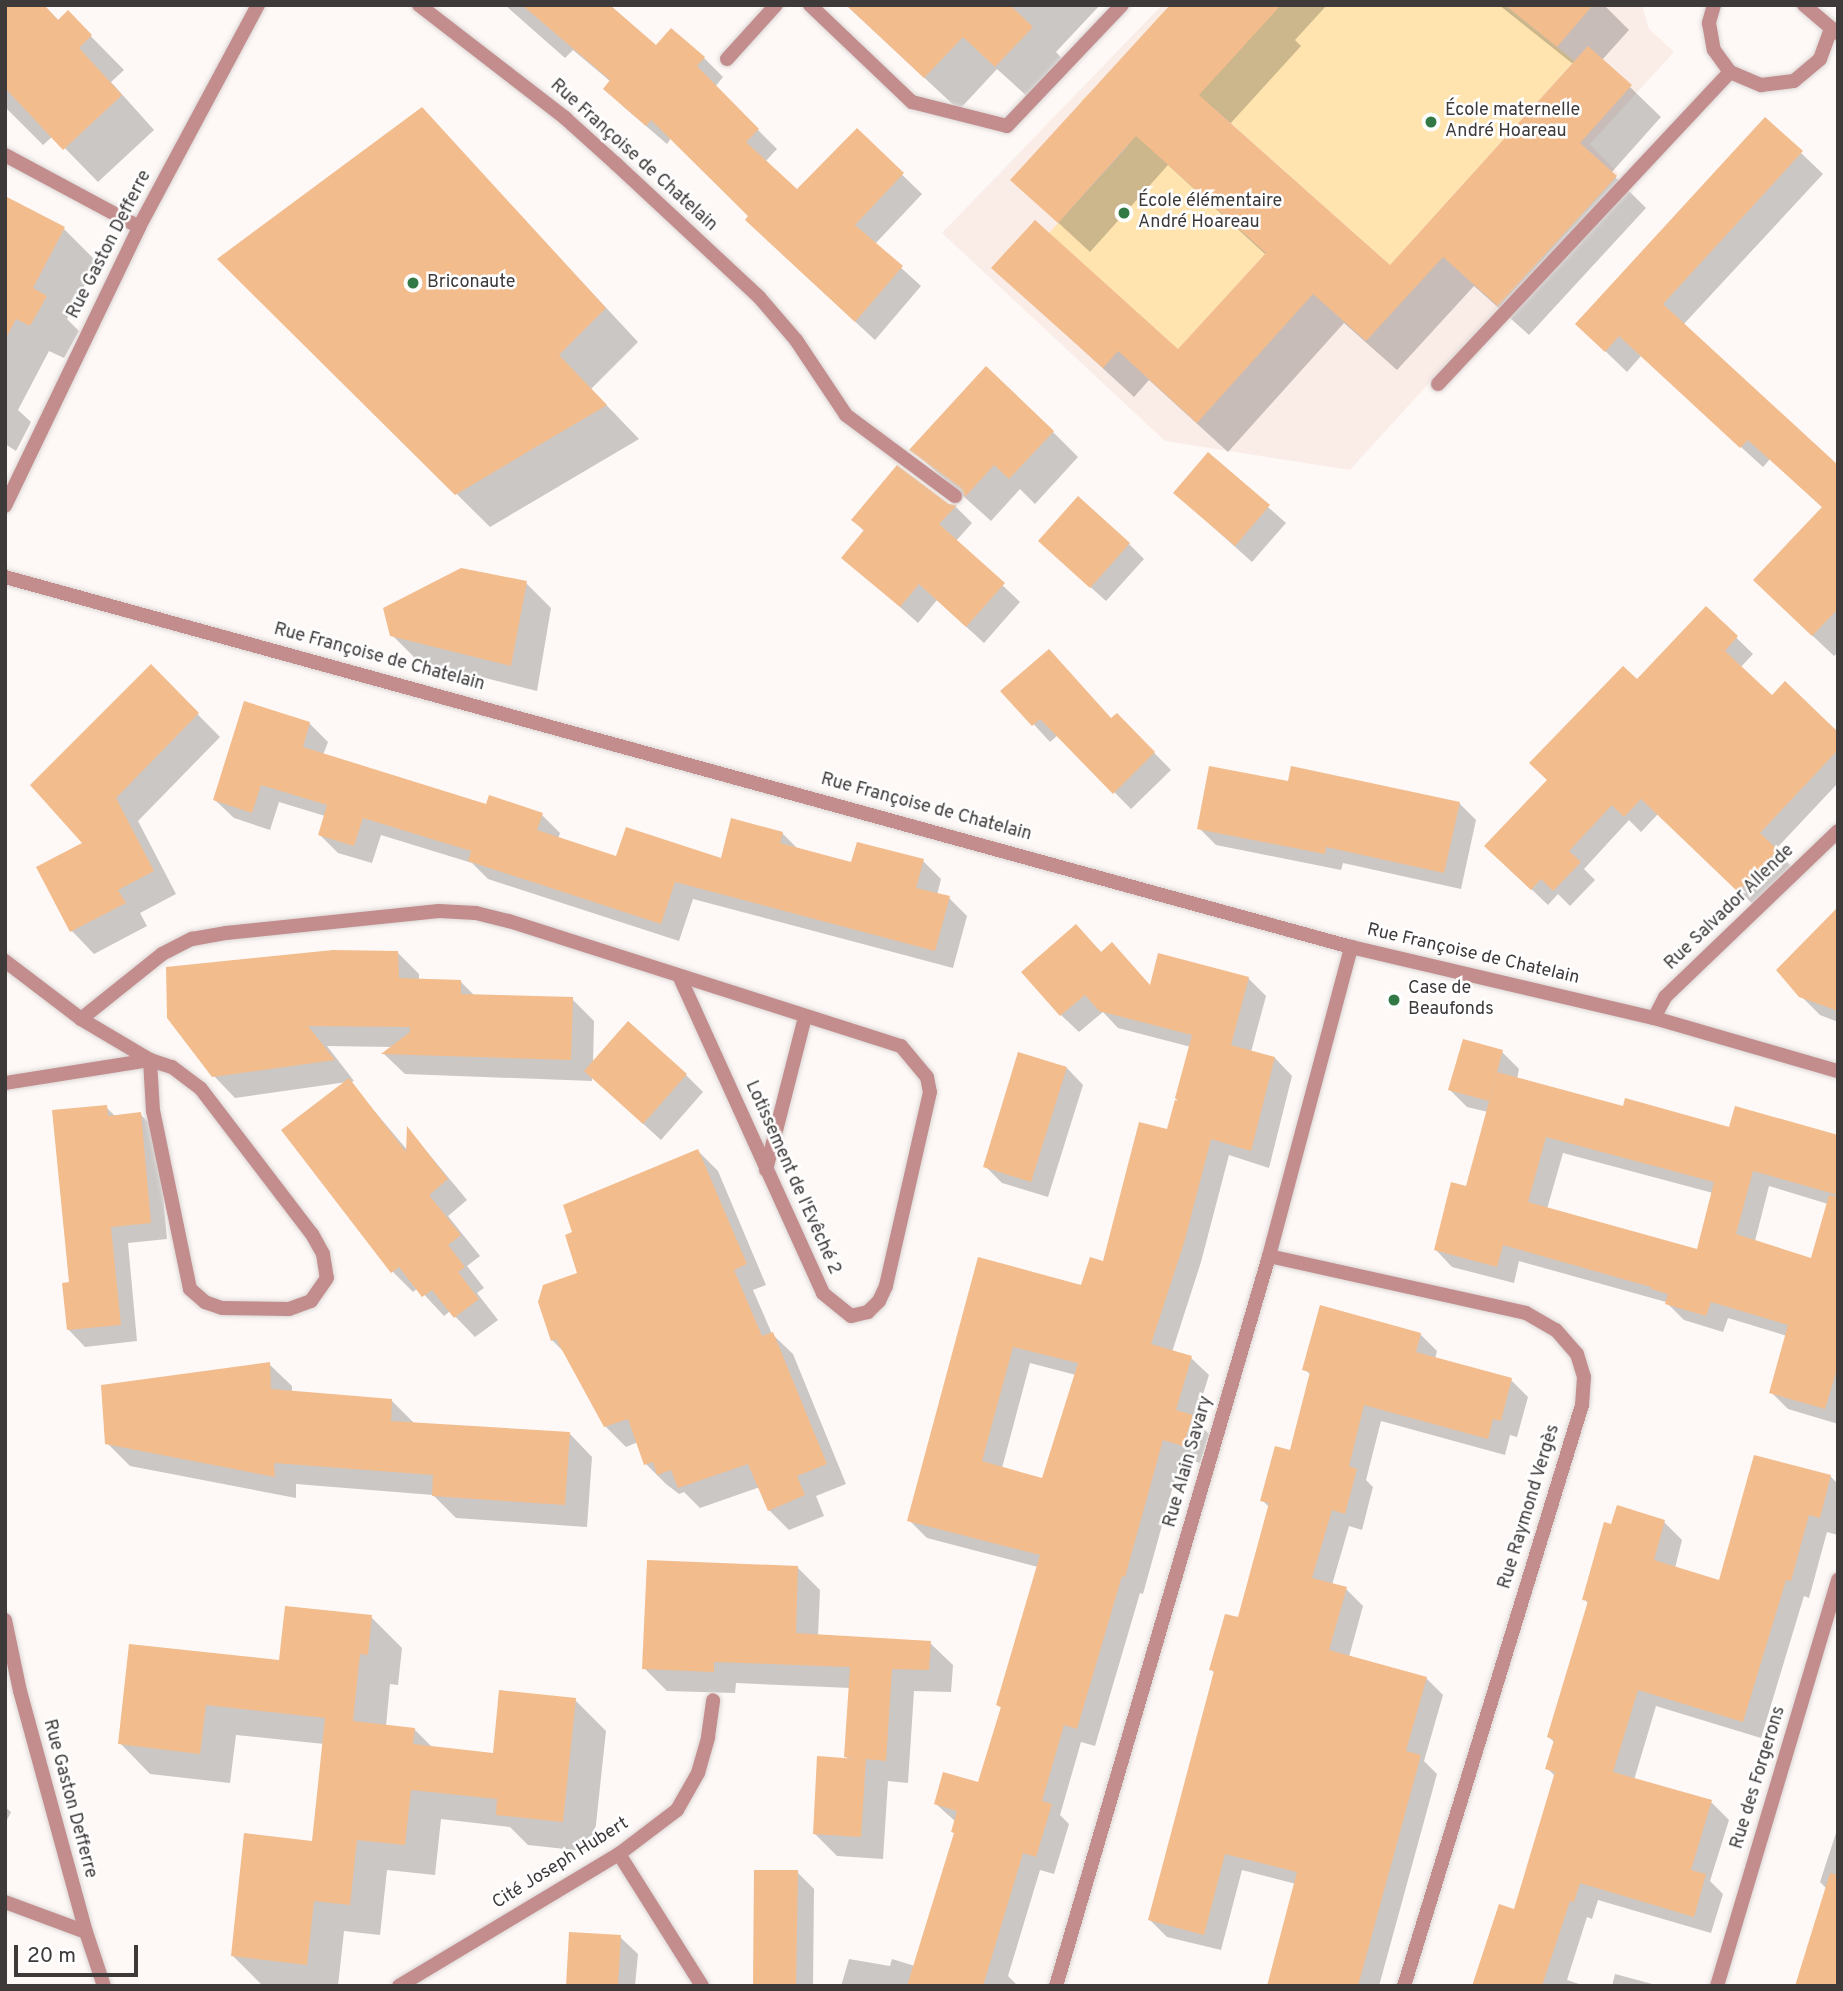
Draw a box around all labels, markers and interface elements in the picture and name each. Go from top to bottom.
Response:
street label: Rue Françoise de Chatelain [545,75,721,237]
place label: École maternelle André Hoareau [1445,101,1580,144]
marker: École maternelle André Hoareau [1423,114,1439,130]
street label: Rue Gaston Defferre [63,167,157,323]
place label: École élémentaire André Hoareau [1138,192,1282,234]
marker: École élémentaire André Hoareau [1116,205,1132,221]
place label: Briconaute [427,272,516,294]
marker: Briconaute [405,275,421,291]
street label: Rue Françoise de Chatelain [271,619,487,697]
street label: Rue Françoise de Chatelain [818,769,1034,847]
street label: Rue Salvador Allende [1661,840,1799,976]
street label: Rue Françoise de Chatelain [1365,920,1581,990]
place label: Case de Beaufonds [1408,979,1494,1021]
marker: Case de Beaufonds [1386,992,1402,1008]
street label: Lotissement de l'Evêché 2 [739,1078,845,1278]
street label: Rue Alain Savary [1160,1393,1218,1531]
street label: Rue Raymond Vergès [1495,1422,1565,1592]
street label: Rue des Forgerons [1727,1704,1791,1852]
street label: Rue Gaston Defferre [37,1717,101,1881]
street label: Cité Joseph Hubert [489,1813,633,1915]
scale bar [18,1932,142,1976]
text: 20 m [27,1943,76,1970]

